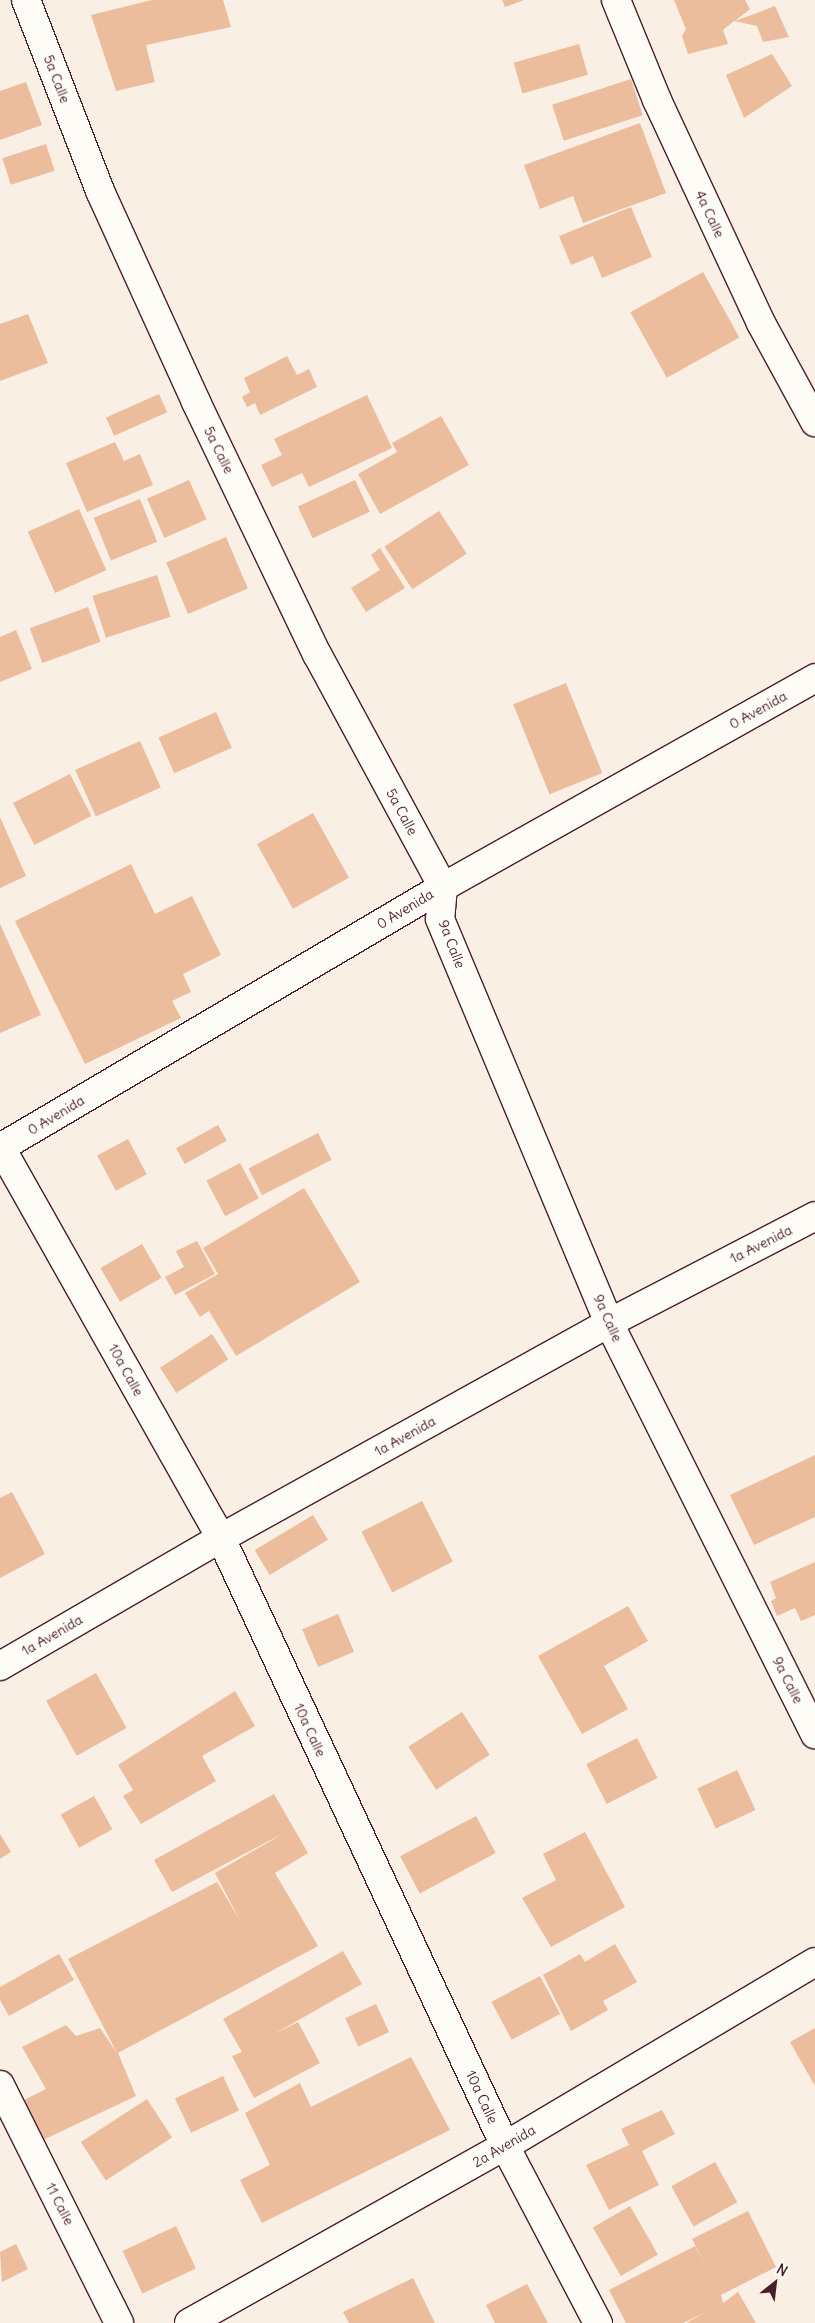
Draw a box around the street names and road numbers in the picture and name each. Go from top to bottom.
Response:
street label: 5a Calle [40,53,74,105]
street label: 4a Calle [692,188,728,240]
street label: 5a Calle [200,424,238,476]
street label: 0 Avenida [726,687,790,733]
street label: 5a Calle [383,786,421,838]
street label: 0 Avenida [374,886,436,932]
street label: 9a Calle [435,918,469,970]
street label: 0 Avenida [25,1092,87,1138]
street label: 1a Avenida [727,1221,795,1267]
street label: 9a Calle [590,1292,626,1344]
street label: 10a Calle [105,1341,147,1399]
street label: 1a Avenida [371,1412,439,1460]
street label: 1a Avenida [19,1611,85,1659]
street label: 9a Calle [769,1654,807,1706]
street label: 10a Calle [290,1701,330,1759]
street label: 10a Calle [462,2068,502,2126]
street label: 2a Avenida [470,2121,538,2171]
street label: 11 Calle [42,2180,78,2228]

